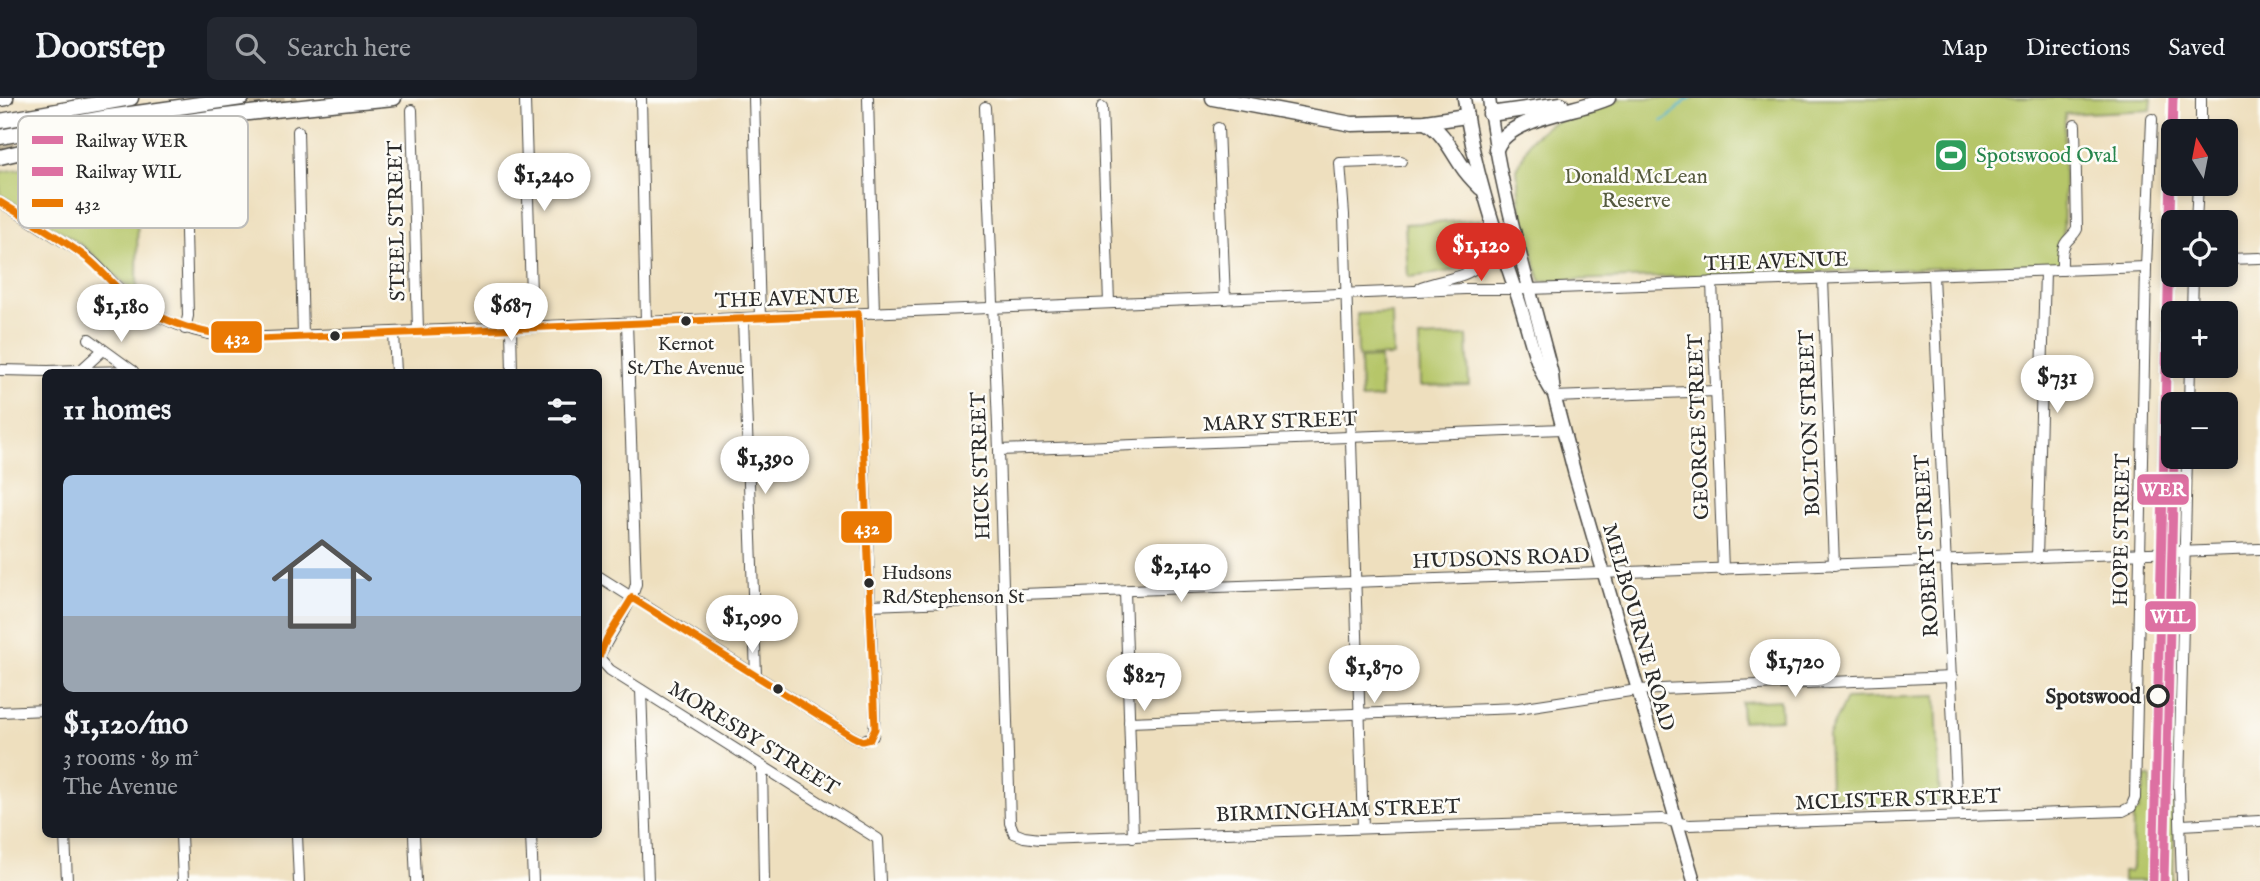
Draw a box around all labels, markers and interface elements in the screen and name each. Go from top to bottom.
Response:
search box [207,17,697,80]
text: Doorstep [35,27,165,69]
icon: search [231,29,269,67]
text: Search here [287,32,411,65]
text: Map [1942,33,1988,64]
text: Directions [2026,33,2130,64]
text: Saved [2168,33,2225,64]
legend [18,116,248,228]
north arrow [2161,119,2238,196]
map controls [2161,119,2238,469]
text: Railway WER [75,130,188,154]
sports icon: Spotswood Oval [1932,136,1970,174]
street label: STEEL STREET [383,140,412,302]
place label: Spotswood Oval [1976,143,2118,170]
pin: $1,240 [487,153,601,213]
text: Railway WIL [75,161,182,185]
text: $1,240 [514,161,574,190]
park label: Donald McLean Reserve [1564,164,1708,215]
text: 432 [75,193,100,217]
button: locate [2161,210,2238,287]
pin: $1,120 [1424,223,1538,283]
text: $1,120 [1452,231,1510,260]
street label: THE AVENUE [1703,246,1849,279]
street label: THE AVENUE [714,283,860,316]
pin: $687 [470,284,552,343]
pin: $1,180 [64,285,178,344]
text: $687 [490,291,532,320]
text: $1,180 [93,292,149,321]
button: + [2161,301,2238,378]
marker: Kernot St/The Avenue [679,314,693,328]
line badge: 432 [210,320,263,354]
text: 432 [224,327,250,351]
unlabelled marker [328,329,342,343]
street label: BOLTON STREET [1794,329,1827,517]
place label: Kernot St/The Avenue [627,333,745,381]
street label: GEORGE STREET [1683,333,1716,520]
pin: $731 [2016,356,2098,415]
text: $731 [2037,363,2077,392]
street label: HICK STREET [965,391,998,540]
text: 11 homes [63,392,171,430]
icon: filters [543,392,581,430]
button: − [2161,392,2238,469]
street label: MARY STREET [1202,406,1359,439]
pin: $1,390 [708,436,822,496]
text: $1,390 [736,444,794,473]
street label: ROBERT STREET [1909,453,1946,638]
street label: HOPE STREET [2108,453,2137,607]
line badge: WER [2136,473,2190,506]
text: WER [2139,479,2187,503]
line badge: 432 [840,510,893,544]
text: 432 [854,517,880,541]
street label: MELBOURNE ROAD [1595,520,1680,734]
icon: home [259,521,385,647]
street label: HUDSONS ROAD [1412,543,1590,576]
pin: $2,140 [1124,545,1238,604]
text: $2,140 [1151,552,1211,581]
place label: Hudsons Rd/Stephenson St [882,562,1025,610]
marker: Hudsons Rd/Stephenson St [862,576,876,590]
pin: $1,090 [695,596,809,655]
line badge: WIL [2144,600,2197,633]
text: $1,090 [722,603,782,632]
text: WIL [2149,606,2190,630]
pin: $1,720 [1738,640,1852,699]
pin: $1,870 [1317,646,1431,705]
text: $1,720 [1765,647,1825,676]
text: $1,870 [1345,653,1403,682]
pin: $827 [1103,654,1185,713]
text: $827 [1122,661,1166,690]
street label: MORESBY STREET [663,676,844,803]
unlabelled marker [771,682,785,696]
place label: Spotswood [2045,684,2142,711]
marker: Spotswood [2147,685,2169,707]
text: $1,120/mo [63,706,188,744]
text: 3 rooms · 89 m² [63,744,199,773]
text: The Avenue [63,773,178,802]
street label: MCLISTER STREET [1795,783,2002,818]
street label: BIRMINGHAM STREET [1215,794,1462,829]

